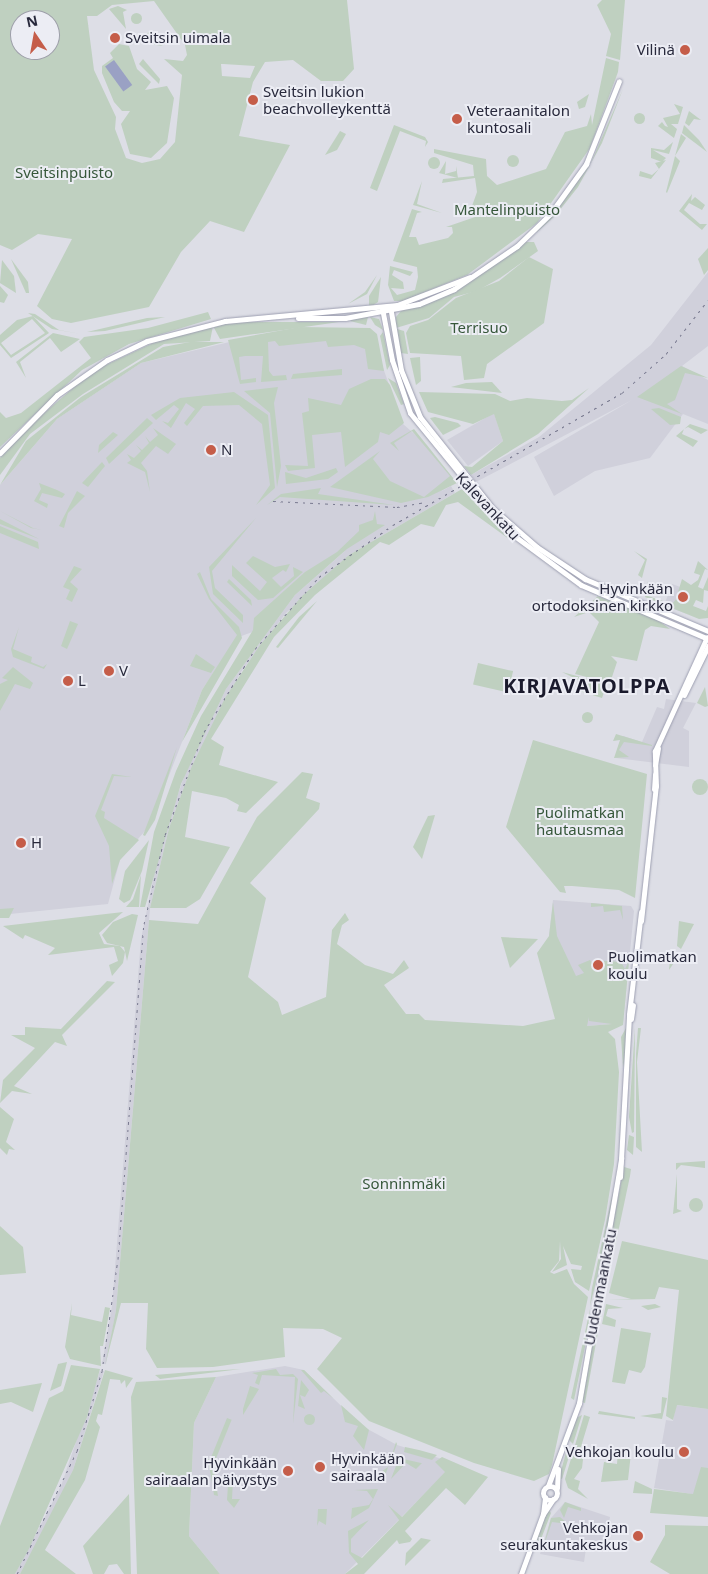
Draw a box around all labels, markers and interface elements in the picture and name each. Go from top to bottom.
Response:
north arrow [10,10,60,60]
text: N [24,10,40,31]
place label: Sveitsin uimala [125,29,231,47]
marker: Sveitsin uimala [109,32,121,44]
place label: Vilinä [637,41,675,59]
marker: Vilinä [679,44,691,56]
place label: Sveitsin lukion beachvolleykenttä [263,82,391,117]
marker: Sveitsin lukion beachvolleykenttä [247,94,259,106]
place label: Veteraanitalon kuntosali [467,101,570,136]
marker: Veteraanitalon kuntosali [451,113,463,125]
park label: Sveitsinpuisto [15,164,113,182]
park label: Mantelinpuisto [454,201,560,219]
park label: Terrisuo [450,319,508,337]
place label: N [221,441,232,459]
marker: N [205,444,217,456]
street label: Kalevankatu [452,468,524,544]
place label: Hyvinkään ortodoksinen kirkko [532,579,673,614]
marker: Hyvinkään ortodoksinen kirkko [677,591,689,603]
place label: V [119,662,128,680]
marker: V [103,665,115,677]
place label: L [78,672,86,690]
district label: KIRJAVATOLPPA [502,673,672,697]
marker: L [62,675,74,687]
park label: Puolimatkan hautausmaa [536,803,624,838]
place label: H [31,834,42,852]
marker: H [15,837,27,849]
place label: Puolimatkan koulu [608,947,697,982]
marker: Puolimatkan koulu [592,959,604,971]
park label: Sonninmäki [362,1175,446,1193]
street label: Uudenmaankatu [580,1227,620,1347]
place label: Vehkojan koulu [566,1443,674,1461]
marker: Vehkojan koulu [678,1446,690,1458]
place label: Hyvinkään sairaala [331,1449,405,1484]
place label: Hyvinkään sairaalan päivystys [145,1453,277,1488]
marker: Hyvinkään sairaala [313,1460,327,1474]
marker: Hyvinkään sairaalan päivystys [281,1464,295,1478]
place label: Vehkojan seurakuntakeskus [500,1518,628,1553]
marker: Vehkojan seurakuntakeskus [632,1530,644,1542]

